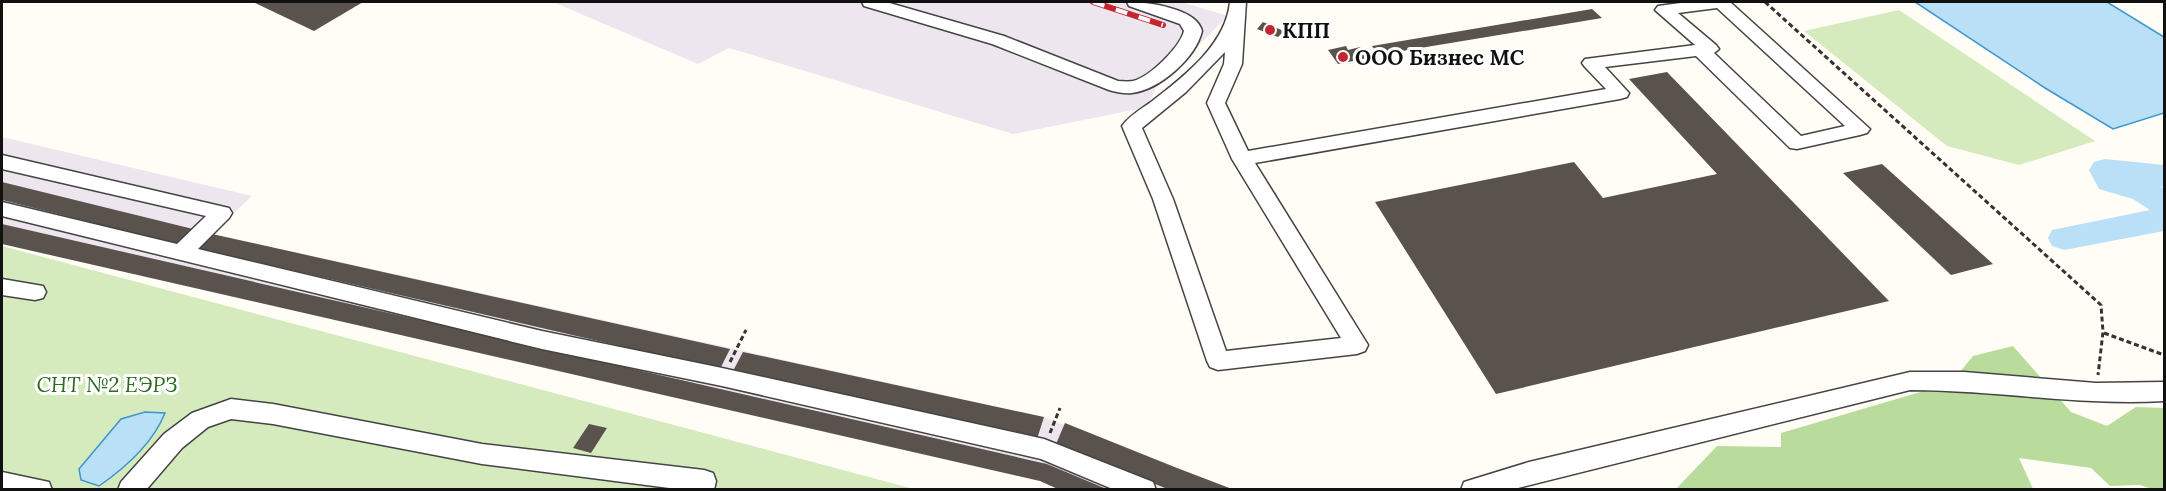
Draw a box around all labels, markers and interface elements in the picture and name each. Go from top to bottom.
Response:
place label: КПП [1282,17,1330,44]
marker: КПП [1263,23,1277,37]
place label: ООО Бизнес МС [1355,44,1525,71]
marker: ООО Бизнес МС [1336,50,1350,64]
park label: СНТ №2 ЕЭРЗ [36,371,178,398]

